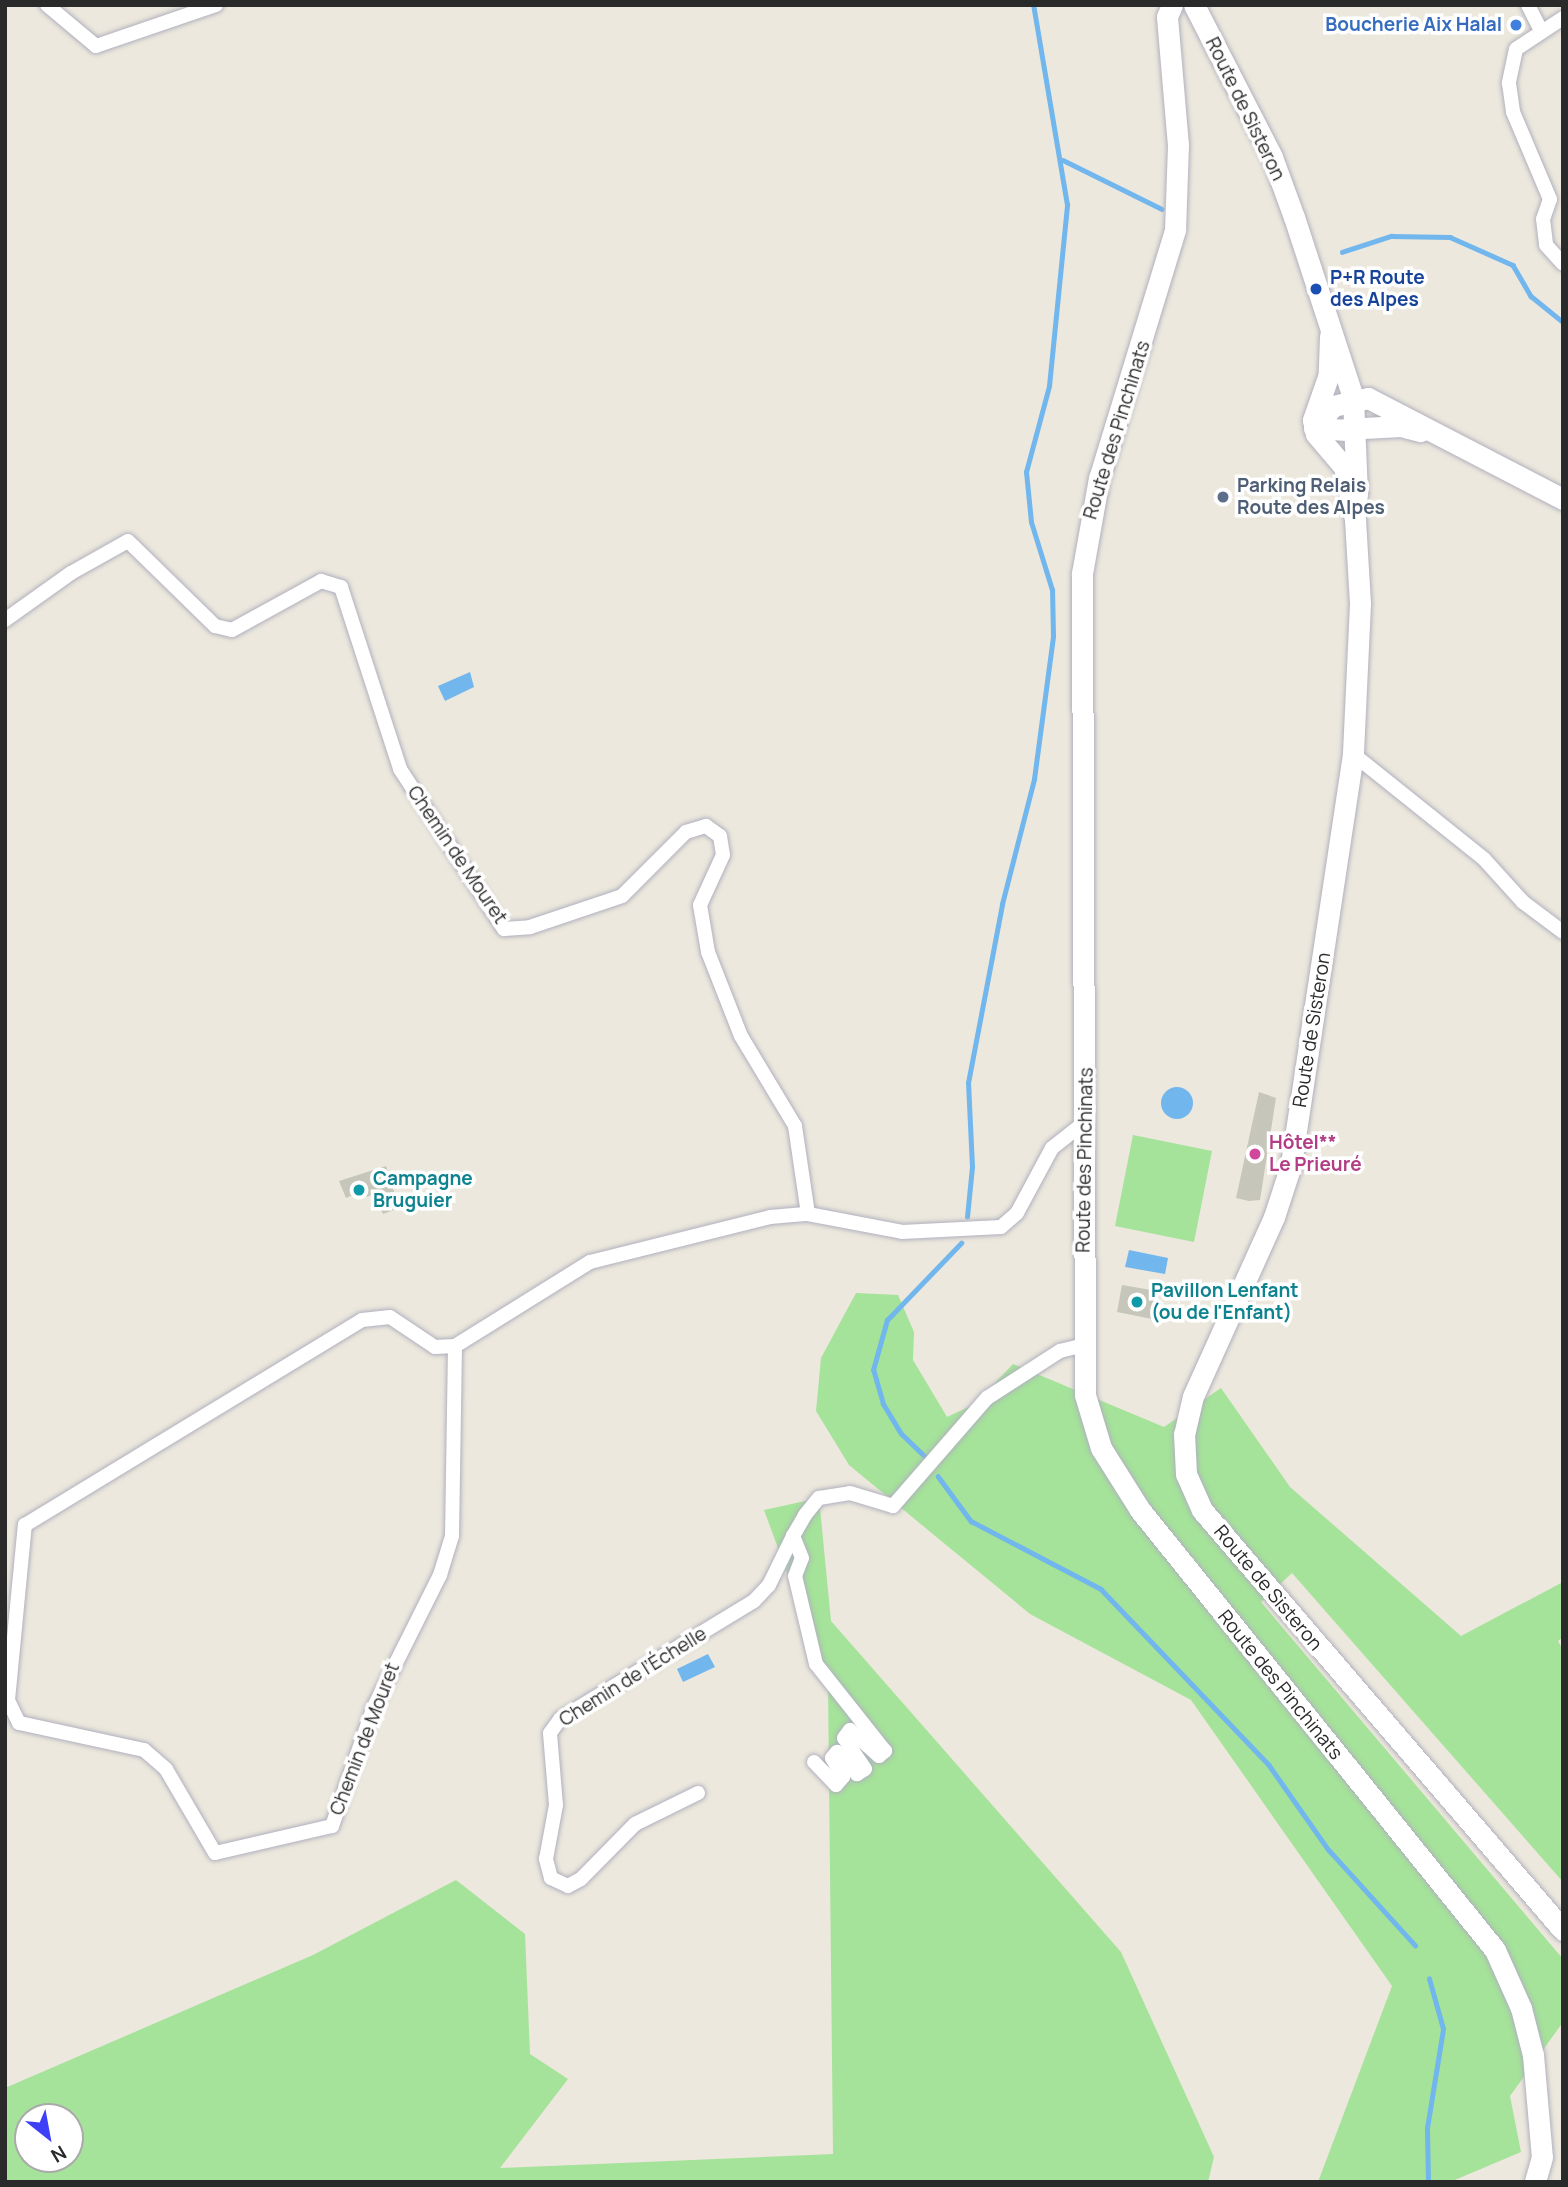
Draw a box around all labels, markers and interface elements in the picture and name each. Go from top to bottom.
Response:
place label: Boucherie Aix Halal [1325,14,1502,36]
marker: Boucherie Aix Halal [1508,17,1524,33]
street label: Route de Sisteron [1200,34,1290,184]
place label: P+R Route des Alpes [1330,267,1425,311]
marker: P+R Route des Alpes [1308,281,1324,297]
street label: Route des Pinchinats [1079,338,1155,522]
place label: Parking Relais Route des Alpes [1237,475,1385,519]
marker: Parking Relais Route des Alpes [1215,489,1231,505]
street label: Chemin de Mouret [402,782,512,928]
street label: Route de Sisteron [1289,951,1335,1109]
street label: Route des Pinchinats [1072,1067,1098,1253]
place label: Hôtel** Le Prieuré [1269,1132,1362,1176]
marker: Hôtel** Le Prieuré [1247,1146,1263,1162]
place label: Campagne Bruguier [373,1168,473,1212]
marker: Campagne Bruguier [351,1182,367,1198]
place label: Pavillon Lenfant (ou de l'Enfant) [1151,1280,1298,1324]
marker: Pavillon Lenfant (ou de l'Enfant) [1129,1294,1145,1310]
street label: Route de Sisteron [1209,1521,1327,1655]
street label: Route des Pinchinats [1213,1606,1347,1764]
street label: Chemin de l’Échelle [555,1622,711,1732]
street label: Chemin de Mouret [325,1660,405,1818]
north arrow [14,2103,84,2173]
text: N [46,2140,71,2169]

